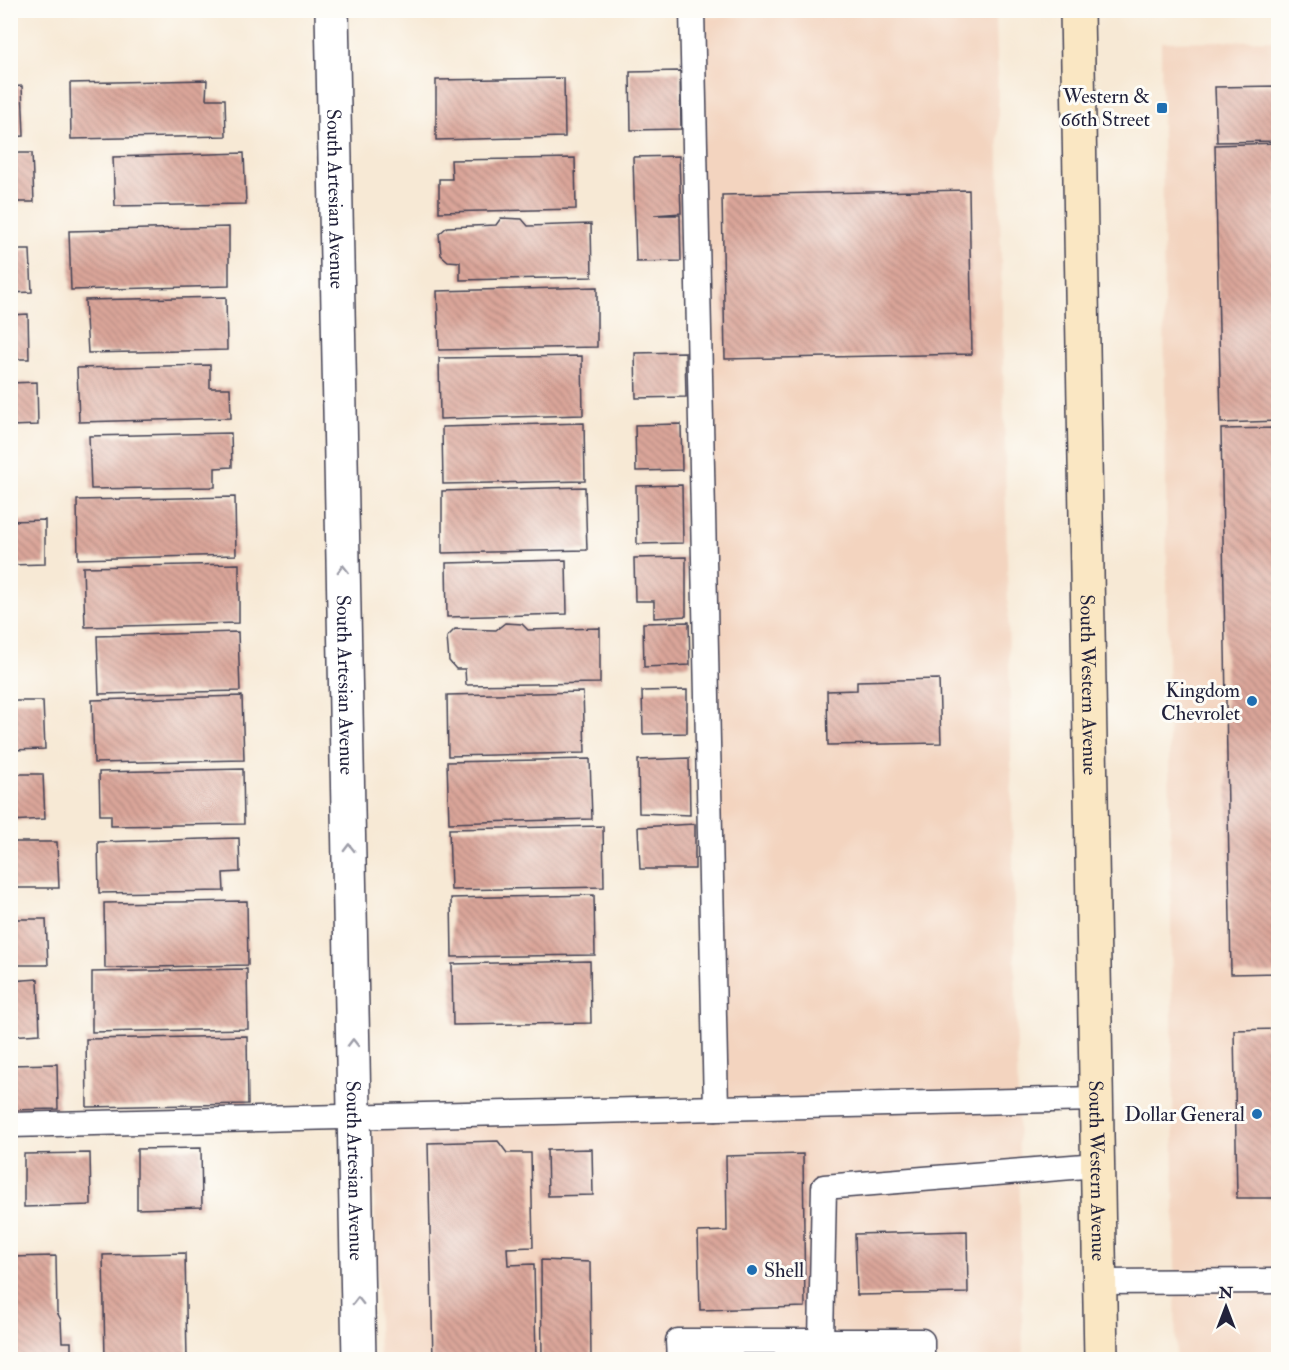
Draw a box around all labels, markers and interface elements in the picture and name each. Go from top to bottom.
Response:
place label: Western & 66th Street [1060,84,1151,132]
marker: Western & 66th Street [1155,101,1169,115]
street label: South Artesian Avenue [321,109,350,289]
one-way arrow [337,565,349,574]
street label: South Western Avenue [1075,594,1103,776]
street label: South Artesian Avenue [331,595,360,775]
place label: Kingdom Chevrolet [1161,678,1241,726]
marker: Kingdom Chevrolet [1245,694,1259,708]
one-way arrow [343,844,355,853]
one-way arrow [347,1039,359,1048]
street label: South Artesian Avenue [341,1080,370,1261]
street label: South Western Avenue [1084,1080,1112,1261]
place label: Dollar General [1124,1102,1245,1127]
marker: Dollar General [1250,1107,1264,1121]
place label: Shell [764,1258,804,1283]
marker: Shell [745,1263,759,1277]
north arrow [1196,1277,1256,1337]
text: N [1218,1283,1234,1303]
one-way arrow [352,1297,364,1306]

